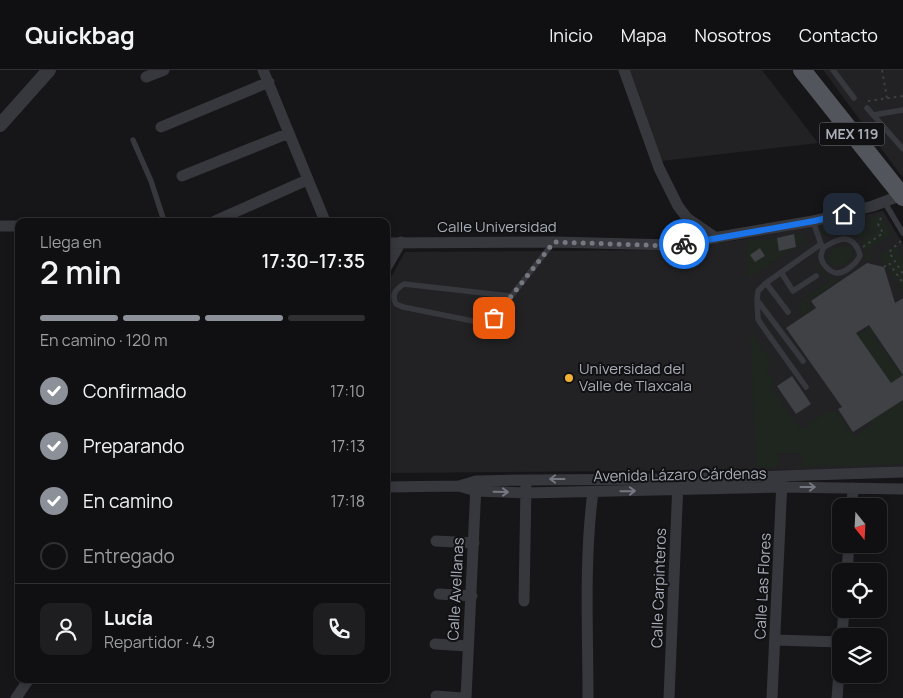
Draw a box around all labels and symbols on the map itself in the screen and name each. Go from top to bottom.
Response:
road number: MEX 119 [820,122,884,146]
pin [823,193,865,235]
street label: Calle Universidad [437,216,557,237]
courier [659,219,709,269]
pin [473,297,515,339]
place label: Universidad del Valle de Tlaxcala [579,358,692,396]
marker: Universidad del Valle de Tlaxcala [563,372,575,384]
street label: Avenida Lázaro Cárdenas [593,462,767,487]
one-way arrow [549,474,566,484]
one-way arrow [799,482,815,492]
one-way arrow [619,486,635,496]
one-way arrow [492,487,509,497]
north arrow [832,498,888,552]
street label: Calle Carpinteros [646,528,671,648]
street label: Calle Las Flores [749,532,776,640]
street label: Calle Avellanas [442,537,469,641]

